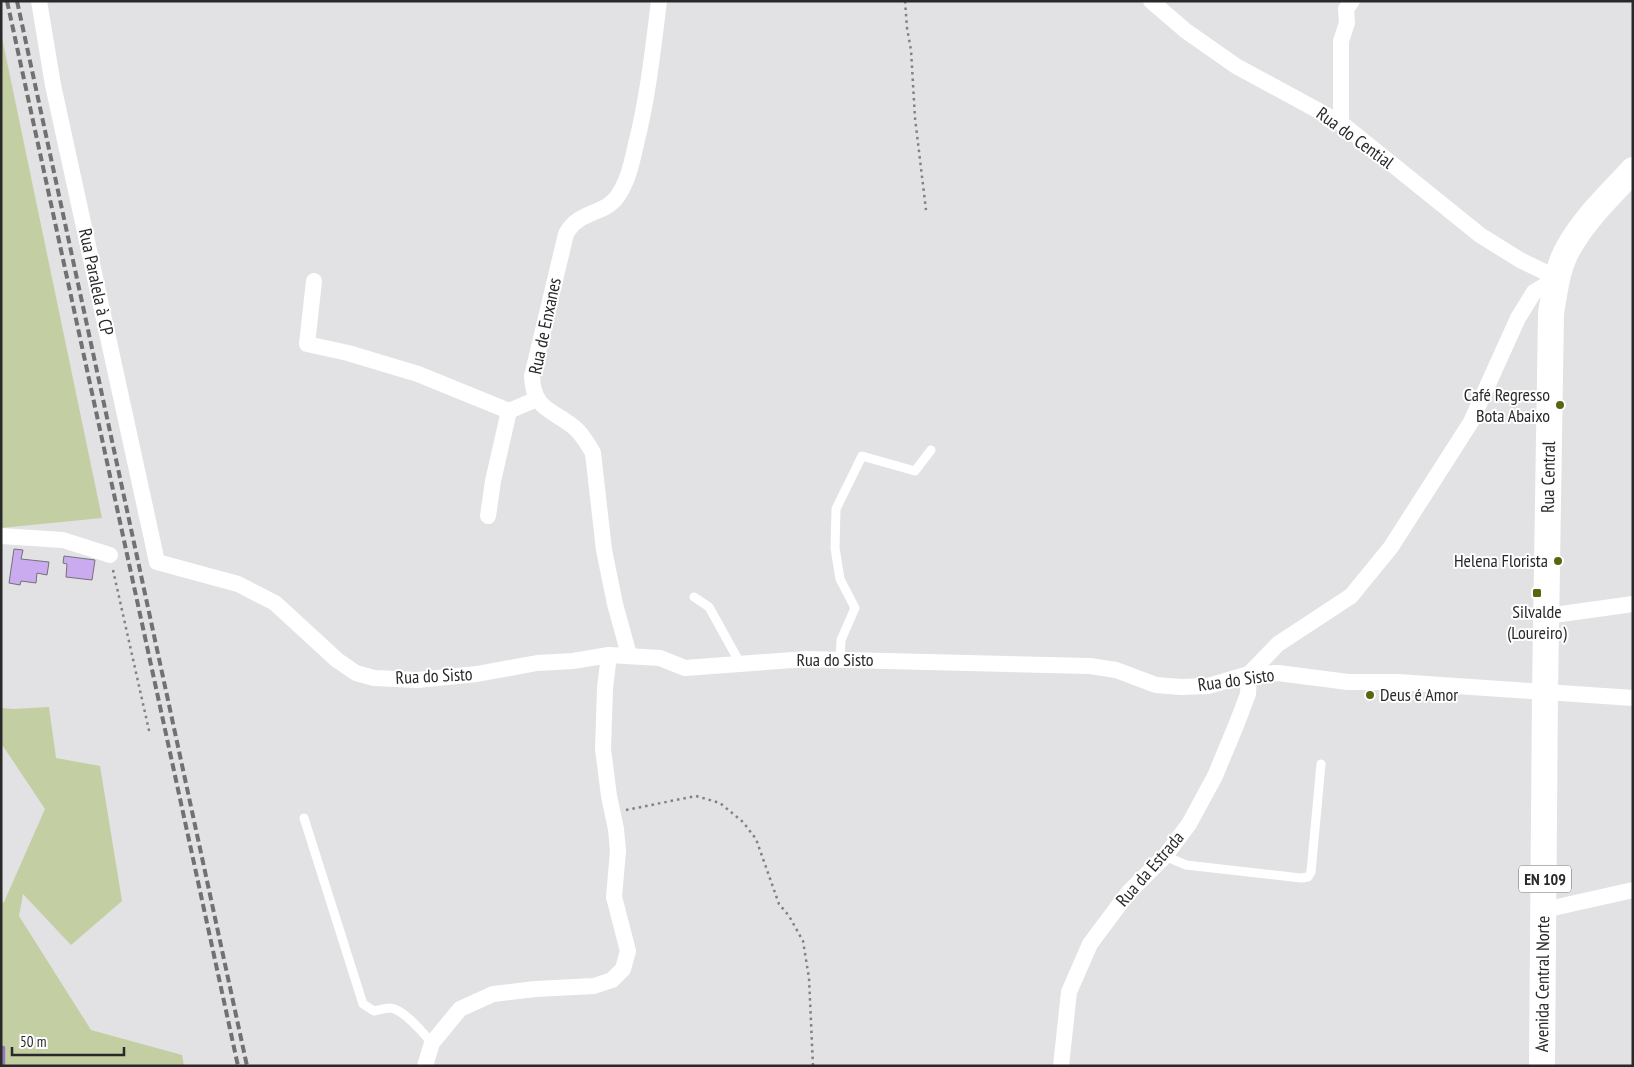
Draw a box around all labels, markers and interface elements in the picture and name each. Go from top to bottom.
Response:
street label: Rua do Cential [1312,102,1399,174]
street label: Rua Paralela à CP [74,226,119,337]
street label: Rua de Enxanes [523,275,566,376]
place label: Café Regresso Bota Abaixo [1464,383,1550,427]
marker: Café Regresso Bota Abaixo [1554,399,1566,411]
street label: Rua Central [1536,440,1560,513]
place label: Helena Florista [1454,549,1548,572]
marker: Helena Florista [1552,555,1564,567]
marker: Silvalde (Loureiro) [1531,587,1543,599]
place label: Silvalde (Loureiro) [1507,600,1568,644]
street label: Rua do Sisto [796,648,874,671]
street label: Rua do Sisto [395,662,473,689]
street label: Rua do Sisto [1196,663,1276,696]
place label: Deus é Amor [1380,683,1458,706]
marker: Deus é Amor [1364,689,1376,701]
street label: Rua da Estrada [1111,826,1189,911]
road number: EN 109 [1519,866,1571,892]
street label: Avenida Central Norte [1530,916,1554,1052]
scale bar [12,1024,125,1056]
text: 50 m [20,1032,46,1051]

